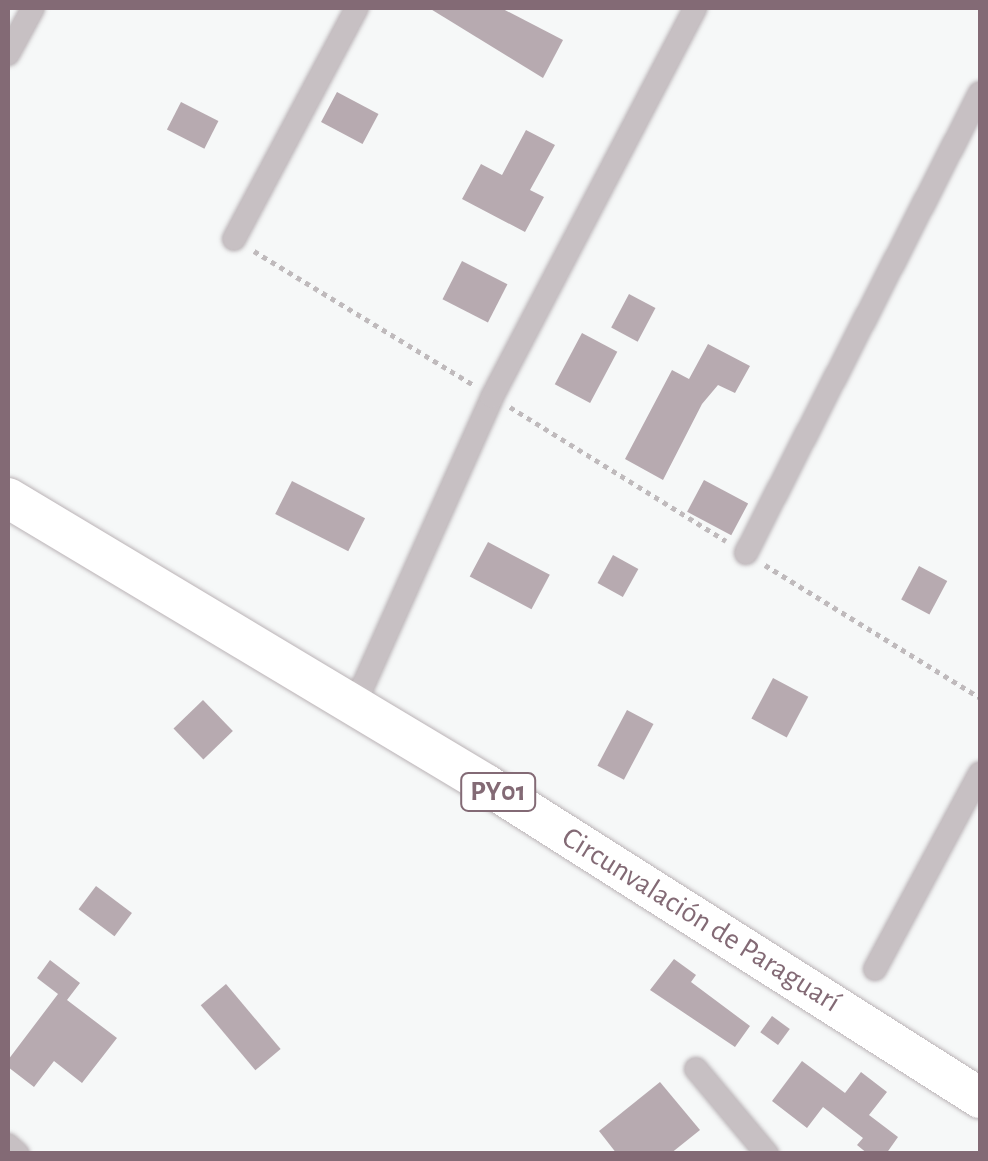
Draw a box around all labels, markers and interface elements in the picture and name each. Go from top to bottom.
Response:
road number: PY01 [458,769,538,815]
street label: Circunvalación de Paraguarí [555,820,847,1020]

